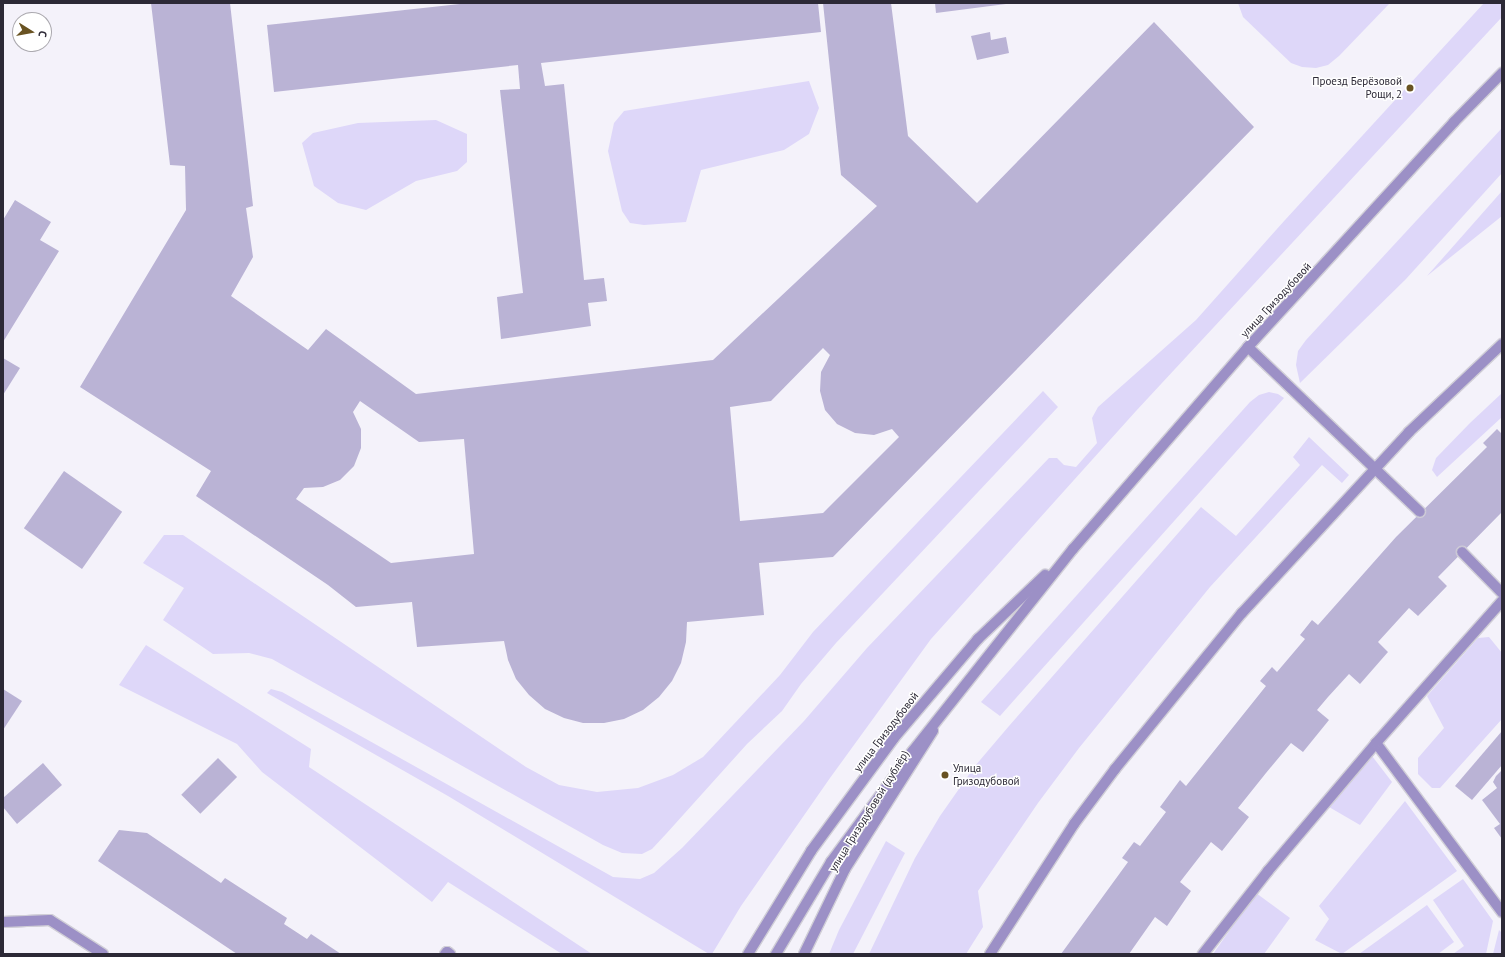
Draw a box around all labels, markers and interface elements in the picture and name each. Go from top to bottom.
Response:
north arrow [12,12,52,52]
text: С [35,30,50,38]
place label: Проезд Берёзовой Рощи, 2 [1312,75,1402,101]
marker: Проезд Берёзовой Рощи, 2 [1405,83,1415,93]
street label: улица Гризодубовой [1238,260,1314,340]
street label: улица Гризодубовой [851,690,921,774]
street label: улица Гризодубовой (дублёр) [826,748,912,874]
place label: Улица Гризодубовой [953,762,1020,788]
marker: Улица Гризодубовой [940,770,950,780]

